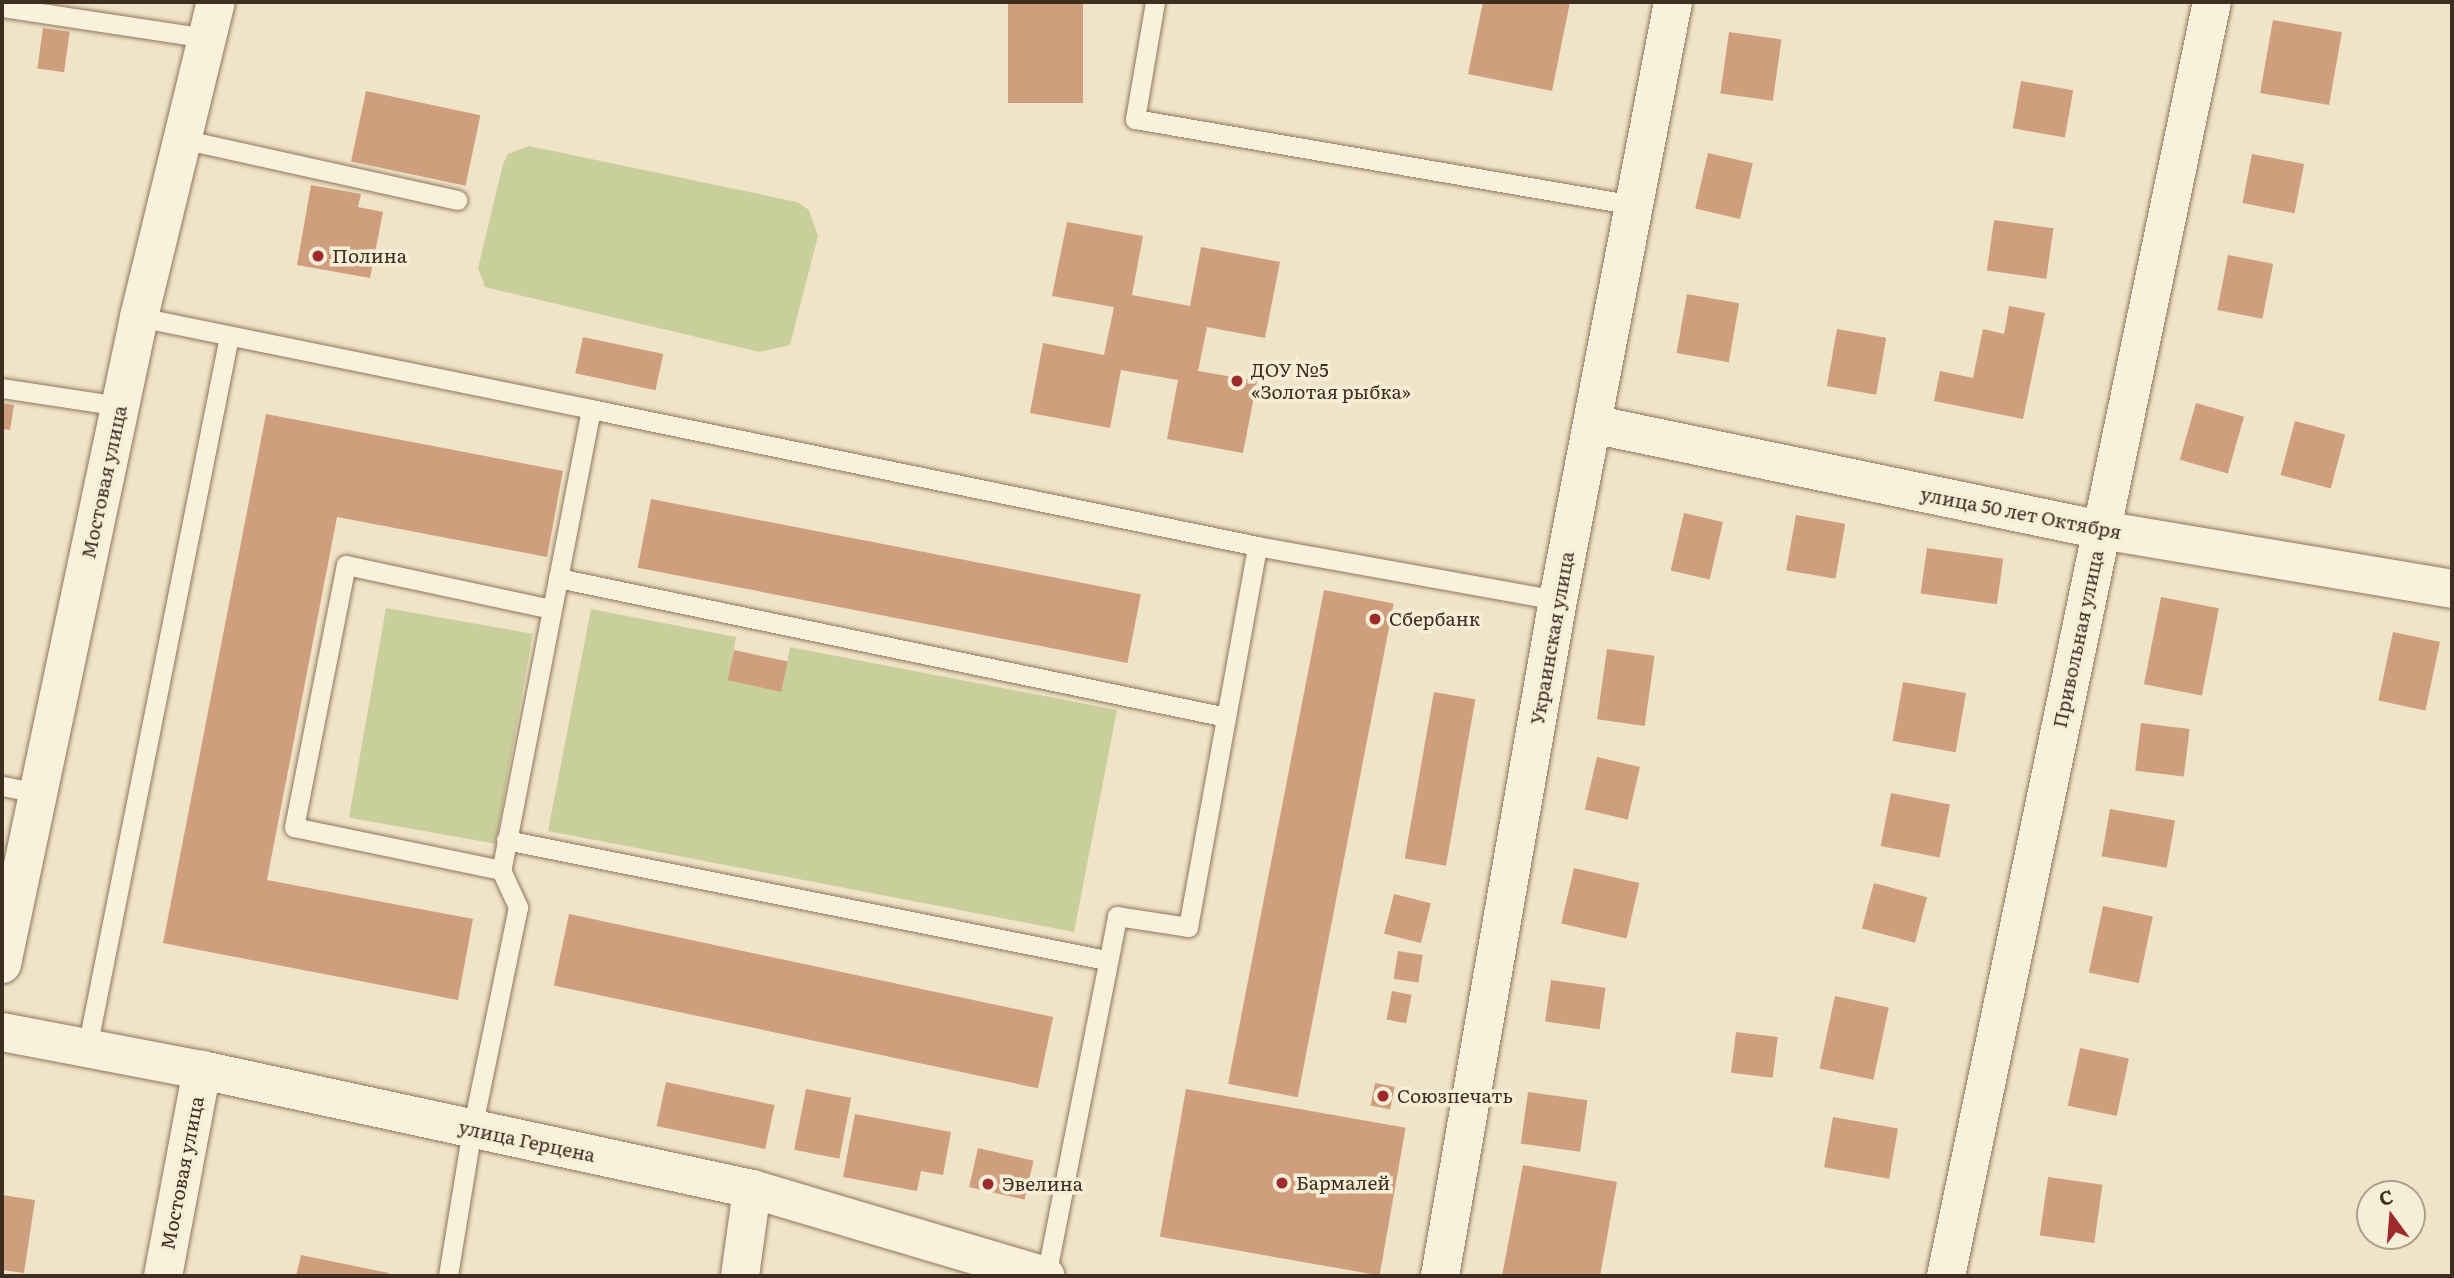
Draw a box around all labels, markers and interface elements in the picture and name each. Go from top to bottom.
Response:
place label: Полина [332,245,407,267]
marker: Полина [310,248,326,264]
place label: ДОУ №5 «Золотая рыбка» [1251,359,1411,403]
marker: ДОУ №5 «Золотая рыбка» [1229,373,1245,389]
street label: Мостовая улица [77,403,131,561]
street label: улица 50 лет Октября [1919,482,2123,544]
street label: Привольная улица [2048,548,2108,730]
street label: Украинская улица [1526,550,1578,726]
place label: Сбербанк [1389,608,1480,630]
marker: Сбербанк [1367,611,1383,627]
place label: Союзпечать [1397,1085,1513,1107]
marker: Союзпечать [1375,1088,1391,1104]
street label: Мостовая улица [156,1094,208,1252]
street label: улица Герцена [456,1115,598,1167]
place label: Бармалей [1296,1172,1390,1194]
place label: Эвелина [1002,1173,1083,1195]
marker: Бармалей [1274,1175,1290,1191]
marker: Эвелина [980,1176,996,1192]
north arrow [2356,1180,2426,1250]
text: С [2375,1181,2396,1212]

